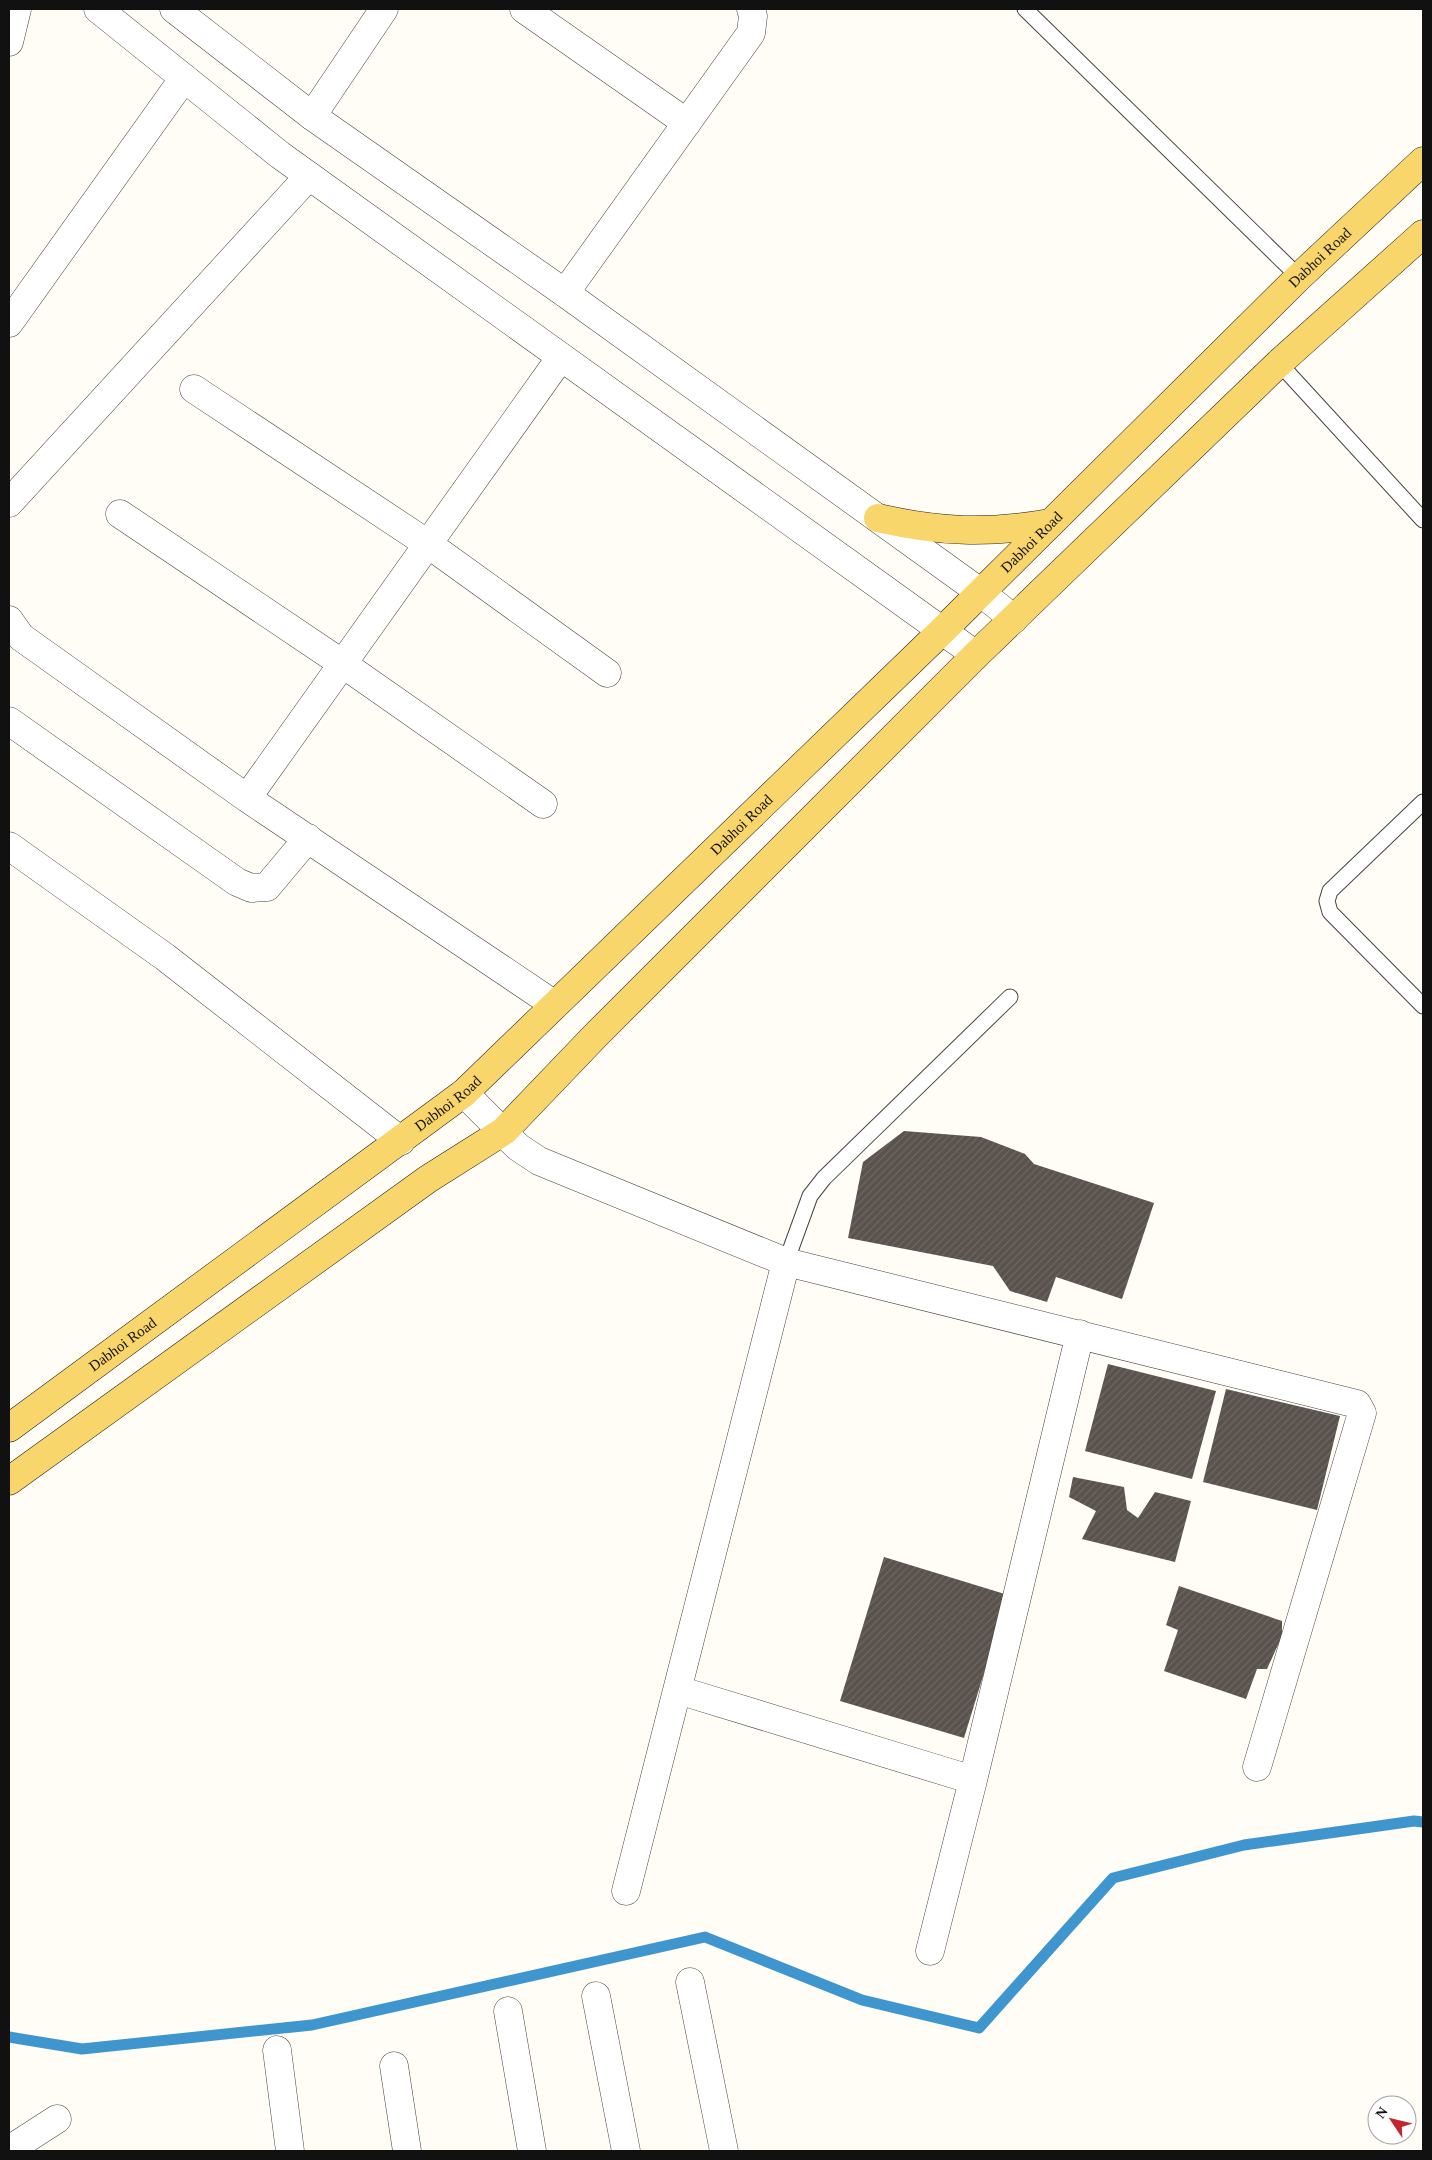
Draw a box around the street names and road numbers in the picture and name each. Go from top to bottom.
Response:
street label: Dabhoi Road [1285,224,1355,291]
street label: Dabhoi Road [998,508,1066,576]
street label: Dabhoi Road [707,791,776,858]
street label: Dabhoi Road [412,1072,485,1134]
street label: Dabhoi Road [86,1314,160,1374]

